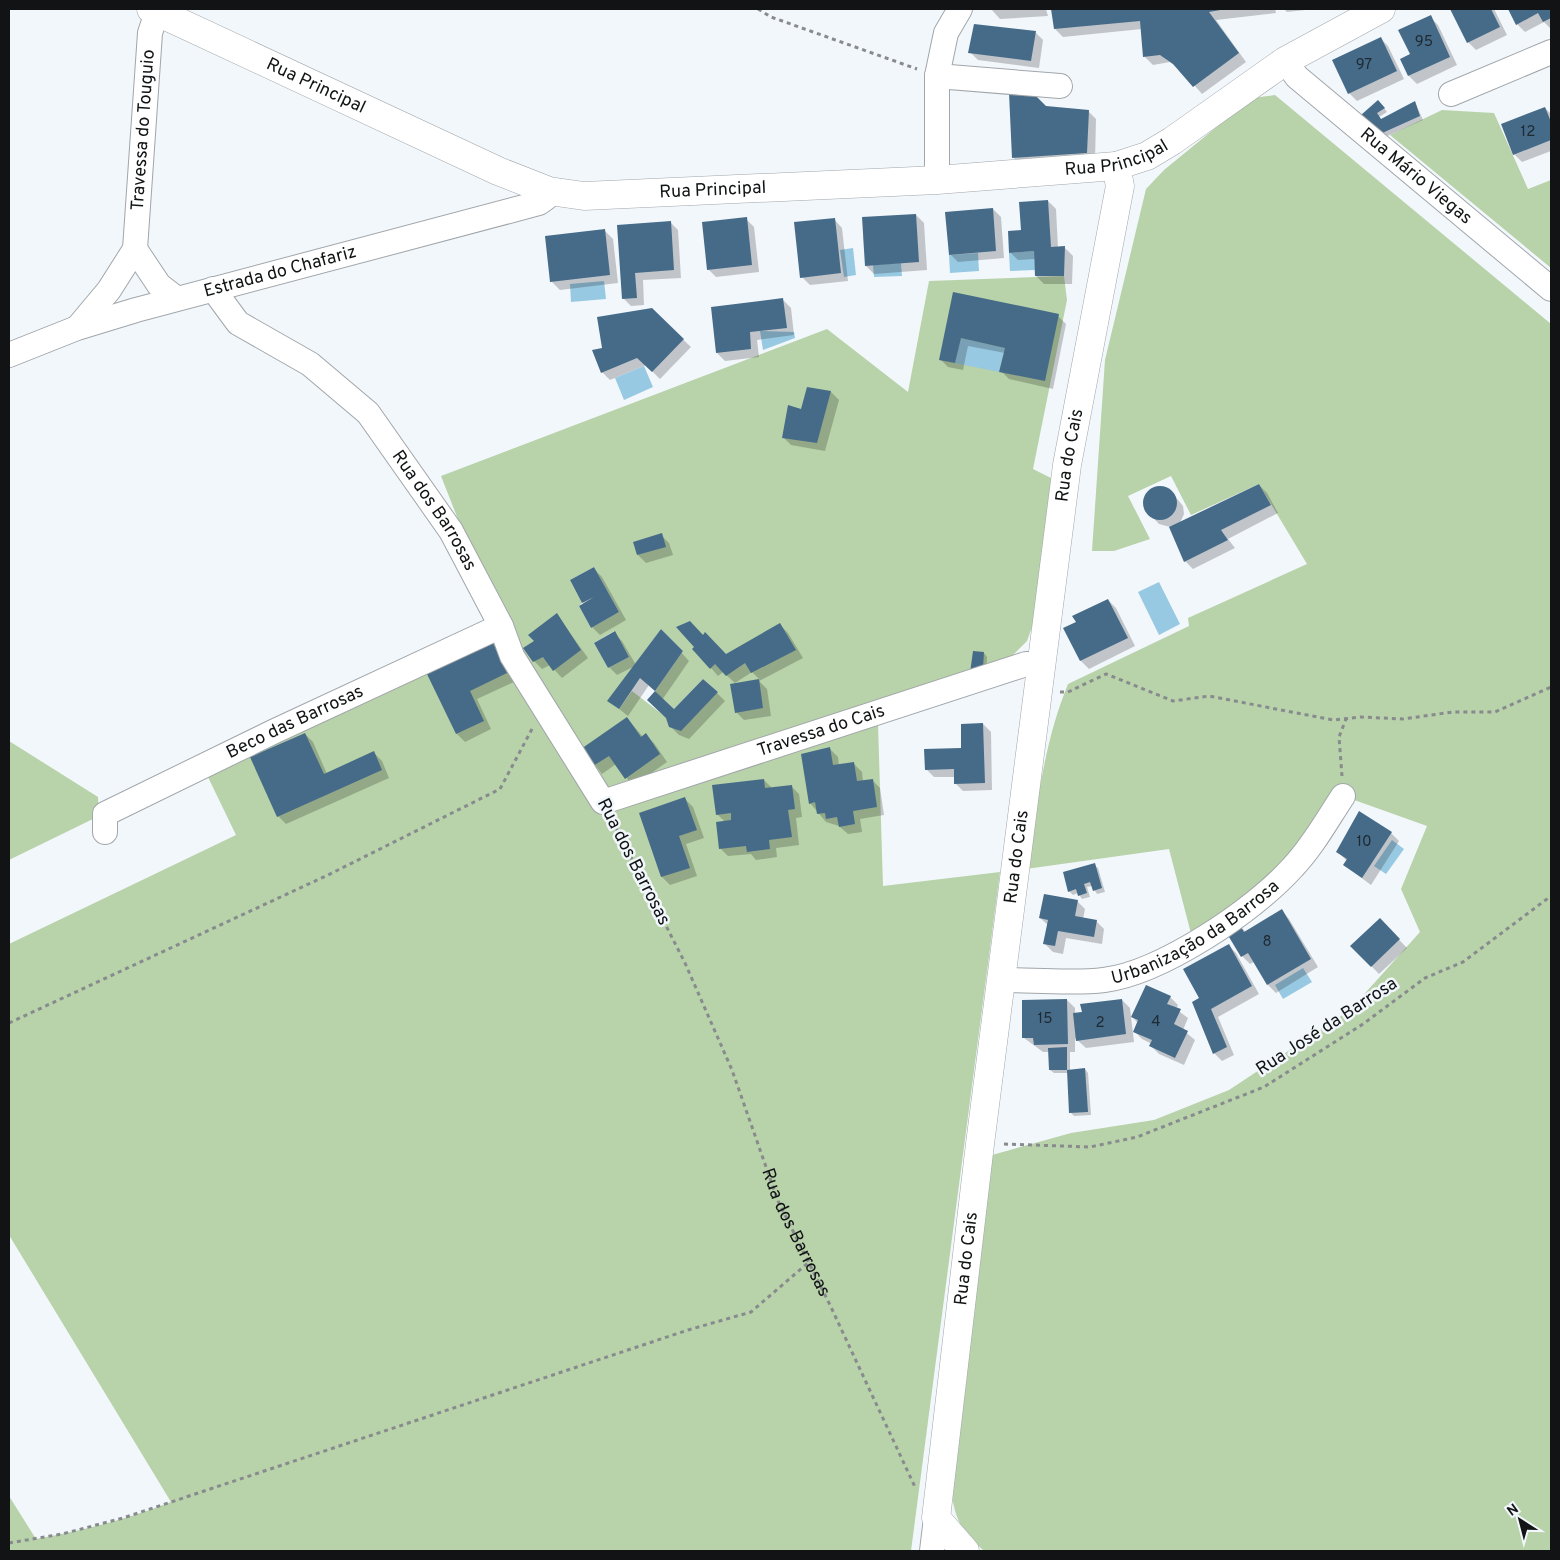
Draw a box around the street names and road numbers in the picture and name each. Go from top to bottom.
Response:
street label: Travessa do Touguio [126,49,160,212]
street label: Rua Principal [263,53,369,119]
street label: Rua Mário Viegas [1355,123,1477,230]
street label: Rua Principal [1064,134,1173,181]
street label: Rua Principal [659,176,767,204]
street label: Estrada do Chafariz [201,240,359,303]
street label: Rua do Cais [1051,407,1089,503]
street label: Rua dos Barrosas [386,446,481,575]
street label: Beco das Barrosas [223,680,367,764]
street label: Travessa do Cais [754,699,888,762]
street label: Rua dos Barrosas [591,795,675,929]
street label: Rua do Cais [999,809,1034,905]
street label: Urbanização da Barrosa [1109,875,1284,990]
street label: Rua José da Barrosa [1252,973,1402,1081]
street label: Rua dos Barrosas [756,1165,835,1301]
street label: Rua do Cais [950,1211,983,1307]

